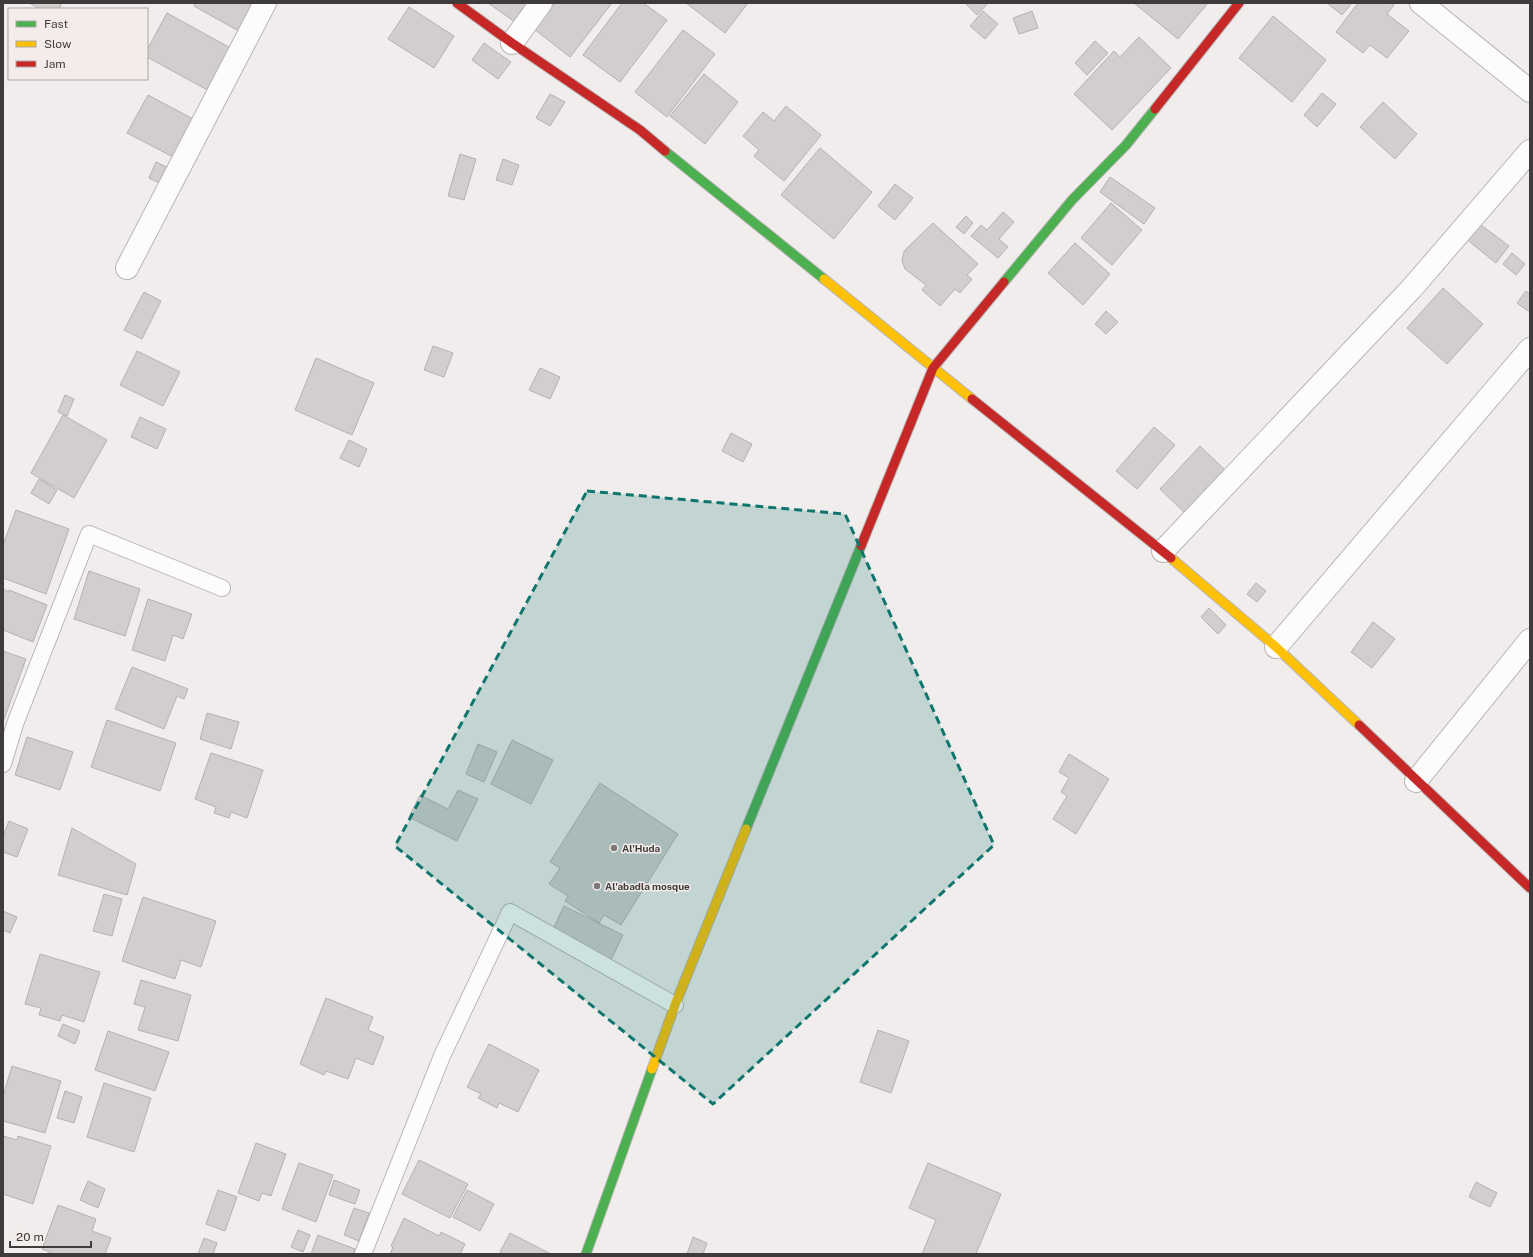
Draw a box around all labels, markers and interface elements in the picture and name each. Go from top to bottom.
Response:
legend [8,8,148,80]
text: Fast [44,17,69,31]
text: Slow [44,37,72,51]
text: Jam [44,57,66,71]
place label: Al'Huda [622,842,661,854]
marker: Al'Huda [609,843,619,853]
place label: Al'abadla mosque [605,880,690,892]
marker: Al'abadla mosque [592,881,602,891]
scale bar [10,1223,91,1249]
text: 20 m [16,1230,44,1244]

